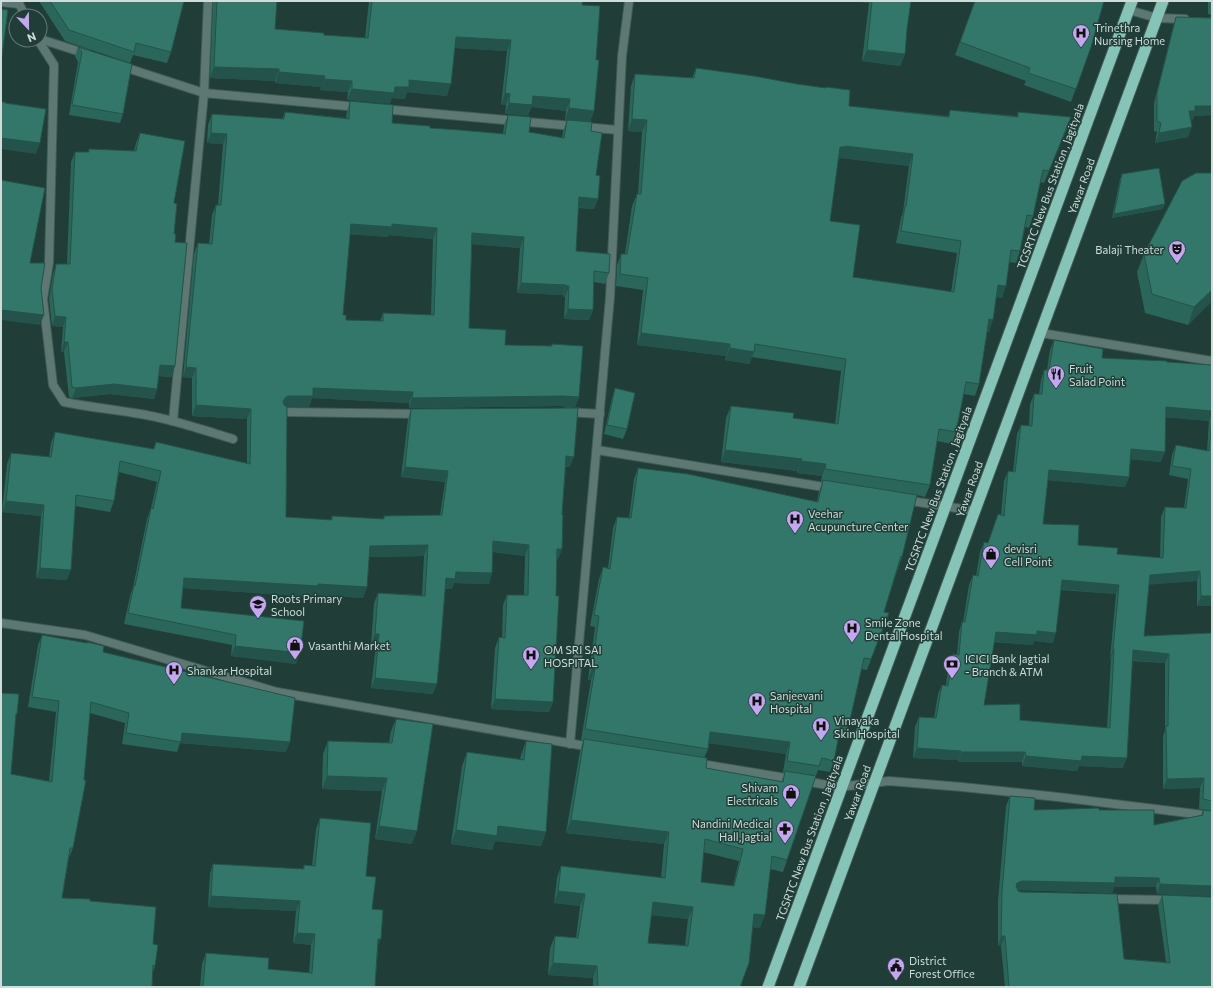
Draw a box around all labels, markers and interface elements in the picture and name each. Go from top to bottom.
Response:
north arrow [8,8,48,48]
place label: Trinethra Nursing Home [1094,21,1165,47]
hospital icon: Trinethra Nursing Home [1071,23,1091,48]
text: N [26,30,38,45]
street label: TGSRTC New Bus Station , Jagityala [1014,101,1087,271]
street label: Yawar Road [1065,156,1097,216]
theatre icon: Balaji Theater [1167,239,1187,264]
place label: Balaji Theater [1095,243,1165,256]
place label: Fruit Salad Point [1069,362,1126,388]
restaurant icon: Fruit Salad Point [1046,364,1066,389]
street label: TGSRTC New Bus Station , Jagityala [902,404,975,574]
street label: Yawar Road [953,459,985,519]
place label: Veehar Acupuncture Center [808,507,909,533]
hospital icon: Veehar Acupuncture Center [785,509,805,534]
place label: devisri Cell Point [1004,542,1052,568]
shop icon: devisri Cell Point [981,544,1001,569]
place label: Roots Primary School [271,592,343,618]
school or university icon: Roots Primary School [248,594,268,619]
place label: Smile Zone Dental Hospital [865,616,942,642]
hospital icon: Smile Zone Dental Hospital [842,618,862,643]
shop icon: Vasanthi Market [285,635,305,660]
place label: Vasanthi Market [308,639,391,652]
place label: OM SRI SAI HOSPITAL [544,643,602,669]
hospital icon: OM SRI SAI HOSPITAL [521,645,541,670]
place label: ICICI Bank Jagtial - Branch & ATM [965,652,1049,678]
bank icon: ICICI Bank Jagtial - Branch & ATM [942,654,962,679]
hospital icon: Shankar Hospital [164,660,184,685]
place label: Shankar Hospital [187,664,272,677]
place label: Sanjeevani Hospital [770,689,823,715]
hospital icon: Sanjeevani Hospital [747,691,767,716]
place label: Vinayaka Skin Hospital [834,714,900,740]
hospital icon: Vinayaka Skin Hospital [811,716,831,741]
street label: TGSRTC New Bus Station , Jagityala [773,753,846,923]
street label: Yawar Road [841,763,873,823]
place label: Shivam Electricals [727,781,778,807]
shop icon: Shivam Electricals [781,783,801,808]
place label: Nandini Medical Hall,Jagtial [692,817,772,844]
pharmacy icon: Nandini Medical Hall,Jagtial [775,819,795,844]
place label: District Forest Office [909,954,975,980]
public building icon: District Forest Office [886,956,906,981]

